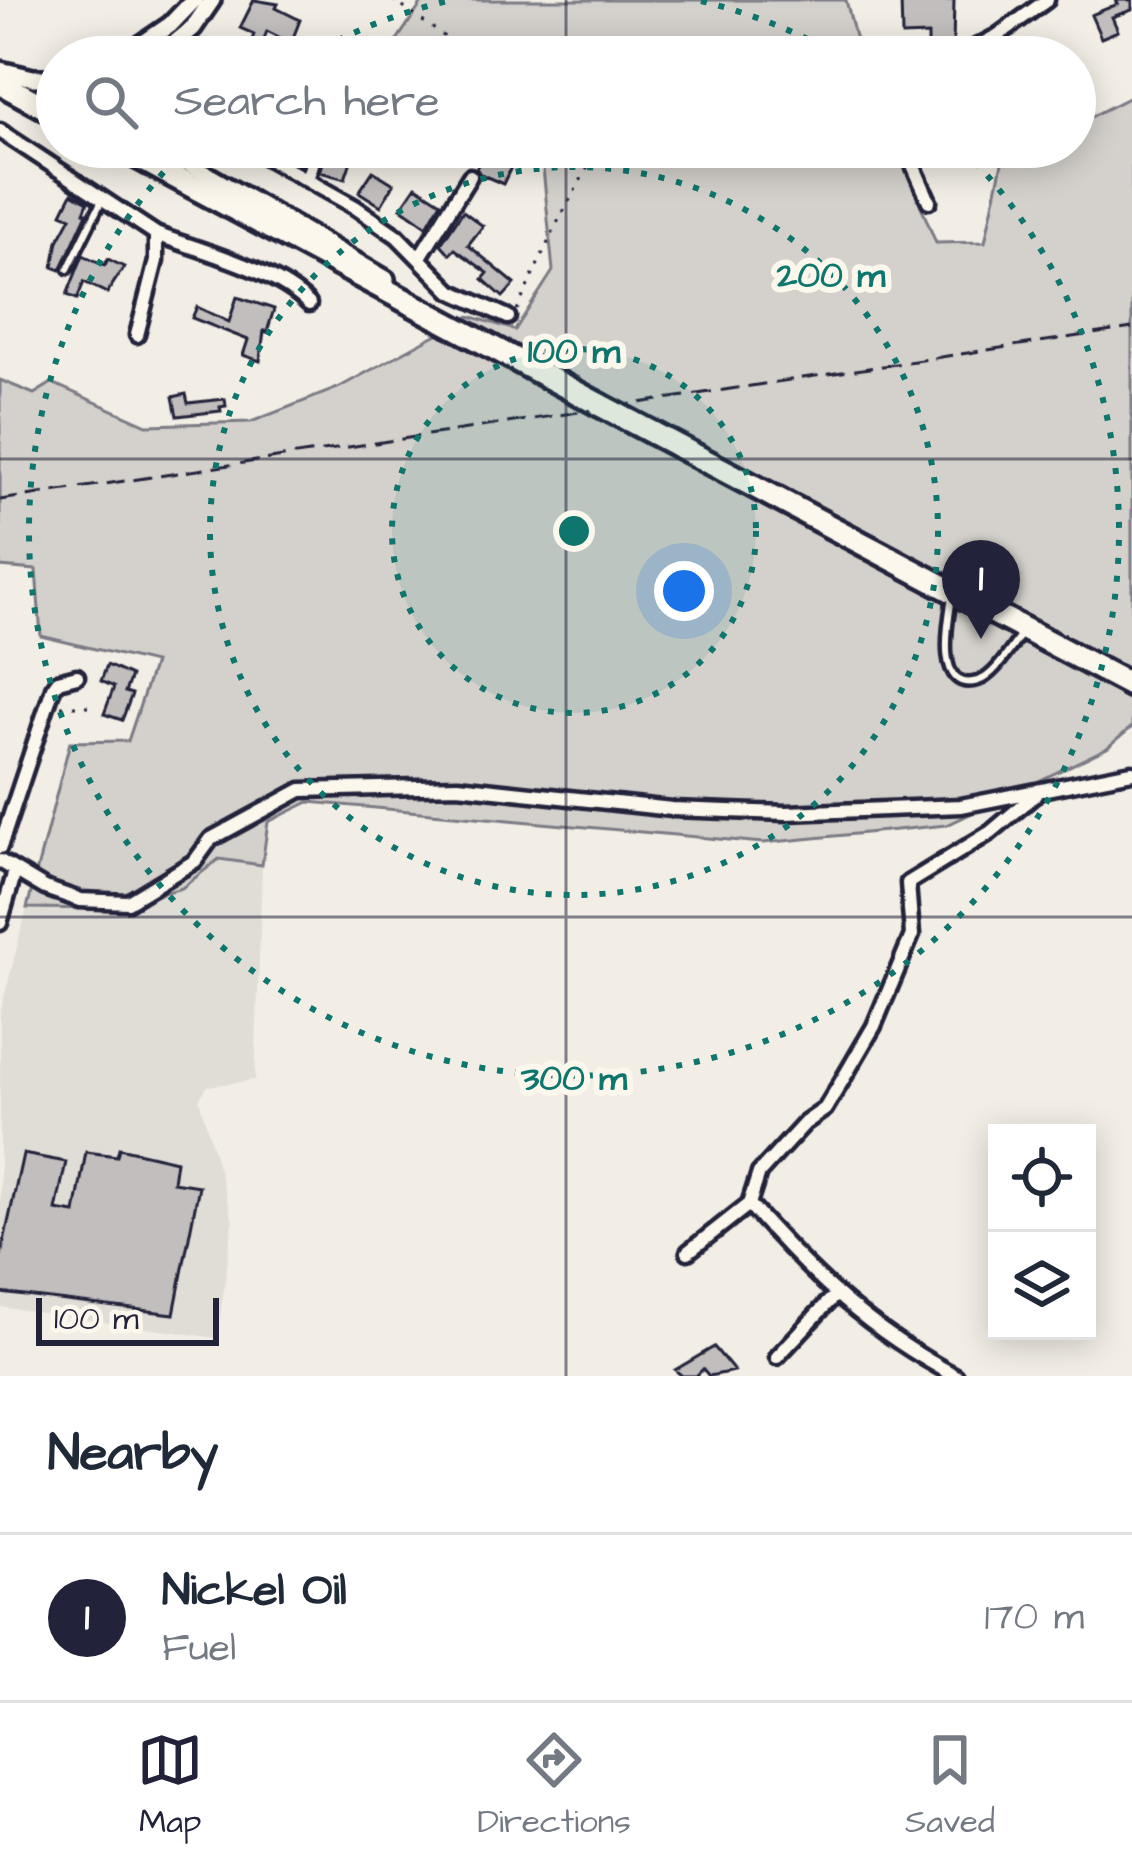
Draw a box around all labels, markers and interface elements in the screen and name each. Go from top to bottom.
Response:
search box [36,36,1096,168]
icon: search [78,69,144,135]
text: Search here [174,71,440,133]
text: 200 m [776,250,886,301]
text: 100 m [528,326,621,377]
centre of rings [553,510,595,552]
pin: 1 [942,540,1020,639]
your location [654,561,714,621]
text: 300 m [520,1053,628,1104]
map controls [988,1124,1096,1340]
button: locate [988,1124,1096,1232]
button: layers [988,1232,1096,1340]
scale bar [36,1292,219,1345]
text: 100 m [54,1296,139,1342]
text: Nearby [48,1419,218,1490]
text: Nickel Oil [162,1560,347,1622]
text: 1 [85,1591,90,1645]
text: 170 m [984,1591,1084,1645]
text: Fuel [162,1622,236,1676]
tab: Map [137,1727,203,1845]
tab: Directions [477,1727,631,1845]
tab: Saved [905,1727,995,1845]

